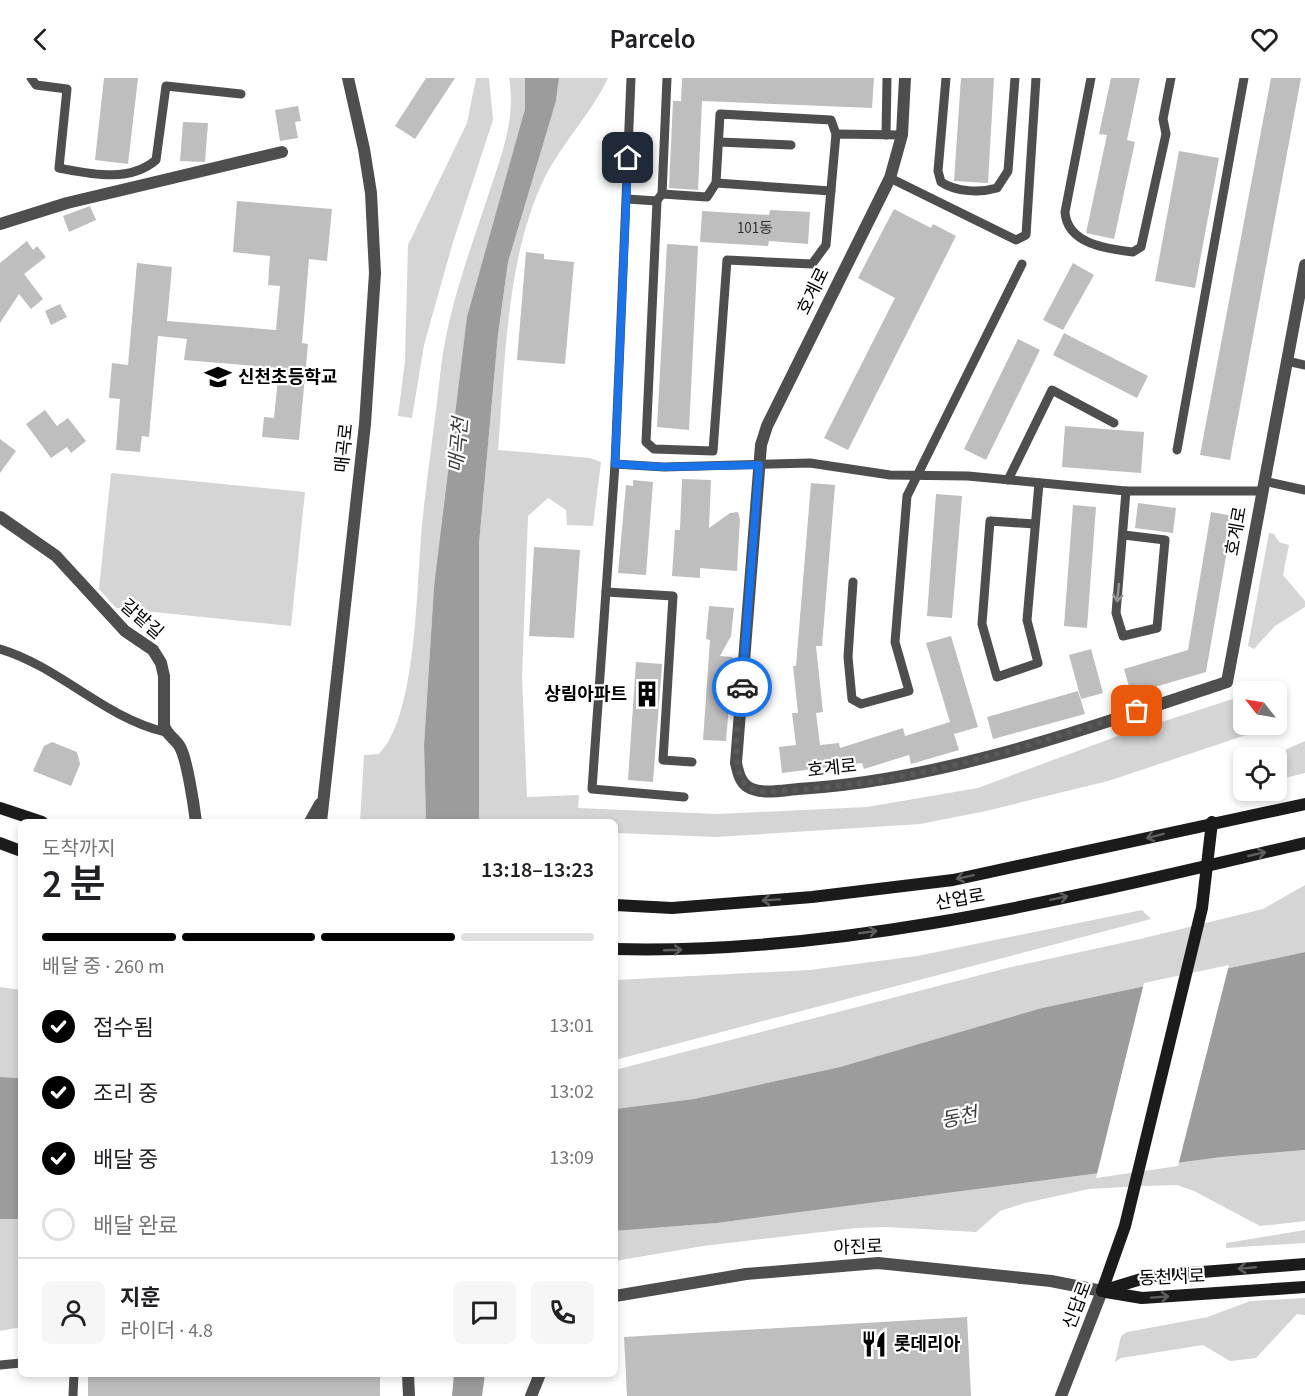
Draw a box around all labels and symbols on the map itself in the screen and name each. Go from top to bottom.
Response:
pin [602,132,653,183]
house number: 101동 [737,218,773,239]
street label: 호계로 [791,263,836,319]
school or university icon: 신천초등학교 [203,362,233,392]
place label: 신천초등학교 [238,365,337,390]
water label: 매곡천 [443,414,476,474]
street label: 매곡로 [329,422,360,474]
street label: 호계로 [1220,504,1253,558]
one-way arrow [1112,583,1123,603]
street label: 갈밭길 [115,594,169,645]
courier [712,657,772,717]
building icon: 상림아파트 [632,679,662,709]
north arrow [1233,681,1287,735]
place label: 상림아파트 [544,682,627,707]
pin [1111,685,1162,736]
street label: 호계로 [806,753,858,784]
one-way arrow [1146,831,1165,843]
one-way arrow [1247,848,1266,859]
one-way arrow [956,872,975,883]
street label: 산업로 [933,883,987,916]
one-way arrow [1049,892,1069,903]
one-way arrow [762,895,782,906]
one-way arrow [857,926,877,937]
one-way arrow [663,944,683,955]
water label: 동천 [938,1100,982,1135]
street label: 아진로 [833,1234,883,1261]
one-way arrow [1237,1263,1257,1274]
street label: 동천서로 [1138,1264,1206,1291]
street label: 신답로 [1057,1278,1098,1333]
one-way arrow [1150,1291,1170,1302]
restaurant icon: 롯데리아 [859,1329,889,1359]
place label: 롯데리아 [894,1332,961,1357]

